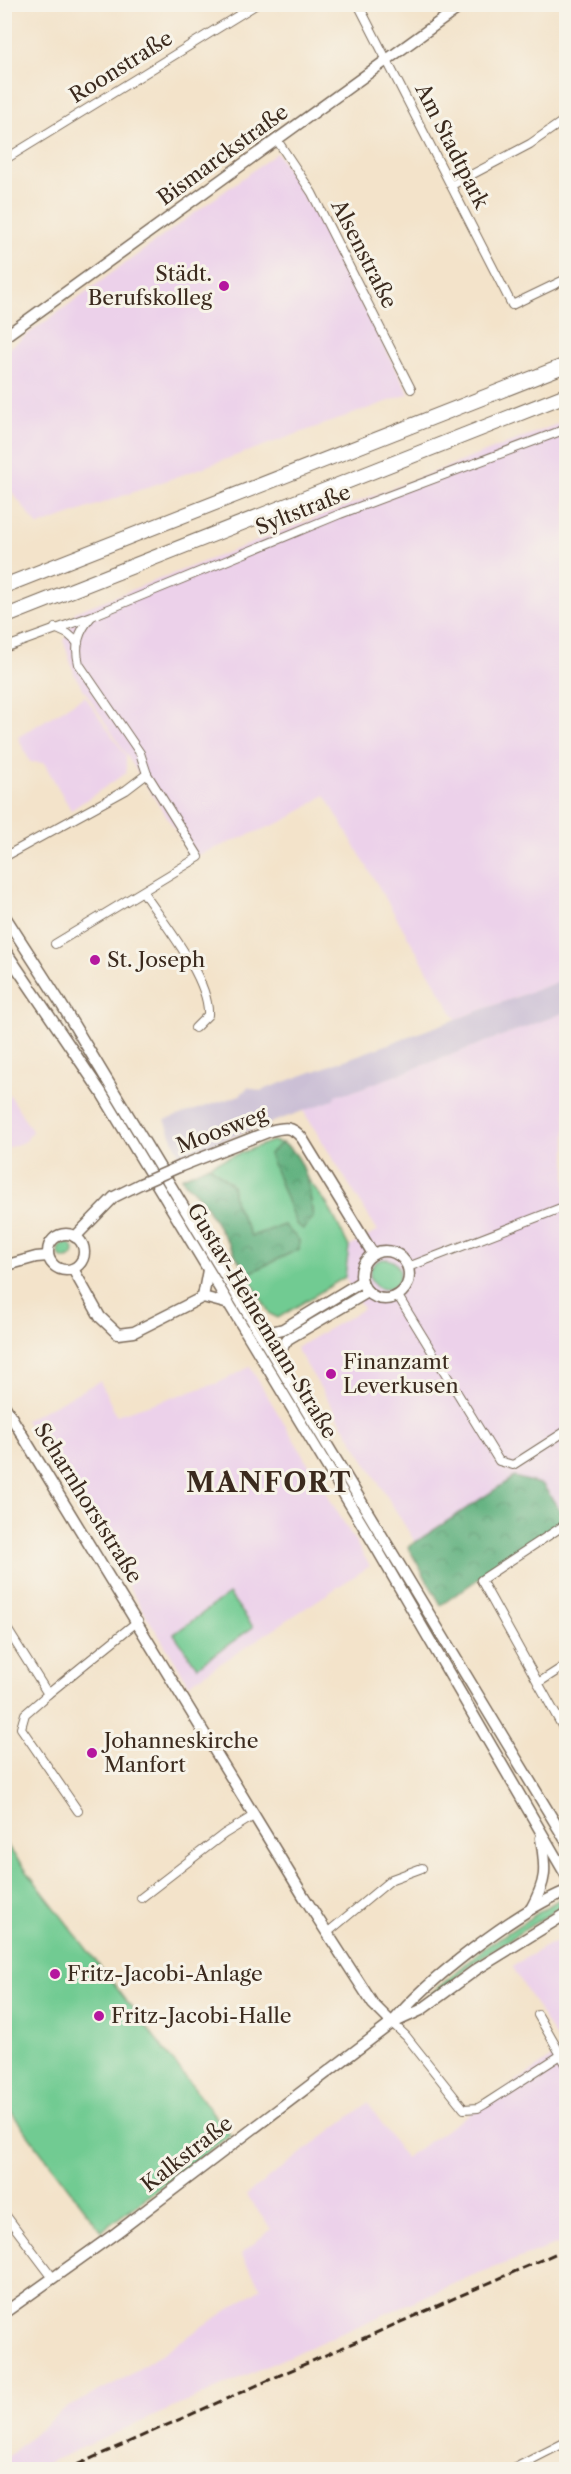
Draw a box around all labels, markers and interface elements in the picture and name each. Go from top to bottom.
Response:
street label: Roonstraße [65,25,177,108]
street label: Am Stadtpark [410,78,495,213]
street label: Bismarckstraße [153,99,293,210]
street label: Alsenstraße [326,194,402,312]
place label: Städt. Berufskolleg [88,261,213,310]
marker: Städt. Berufskolleg [217,279,231,293]
street label: Syltstraße [252,479,354,540]
place label: St. Joseph [107,947,205,972]
marker: St. Joseph [88,953,102,967]
street label: Moosweg [173,1100,272,1158]
street label: Gustav-Heinemann-Straße [182,1198,343,1443]
place label: Finanzamt Leverkusen [343,1349,459,1398]
marker: Finanzamt Leverkusen [324,1367,338,1381]
street label: Scharnhorststraße [29,1418,148,1587]
district label: MANFORT [186,1466,352,1499]
place label: Johanneskirche Manfort [101,1728,259,1777]
marker: Johanneskirche Manfort [85,1746,99,1760]
place label: Fritz-Jacobi-Anlage [67,1961,263,1986]
marker: Fritz-Jacobi-Anlage [48,1967,62,1981]
place label: Fritz-Jacobi-Halle [111,2003,291,2028]
marker: Fritz-Jacobi-Halle [92,2009,106,2023]
street label: Kalkstraße [136,2110,237,2197]

